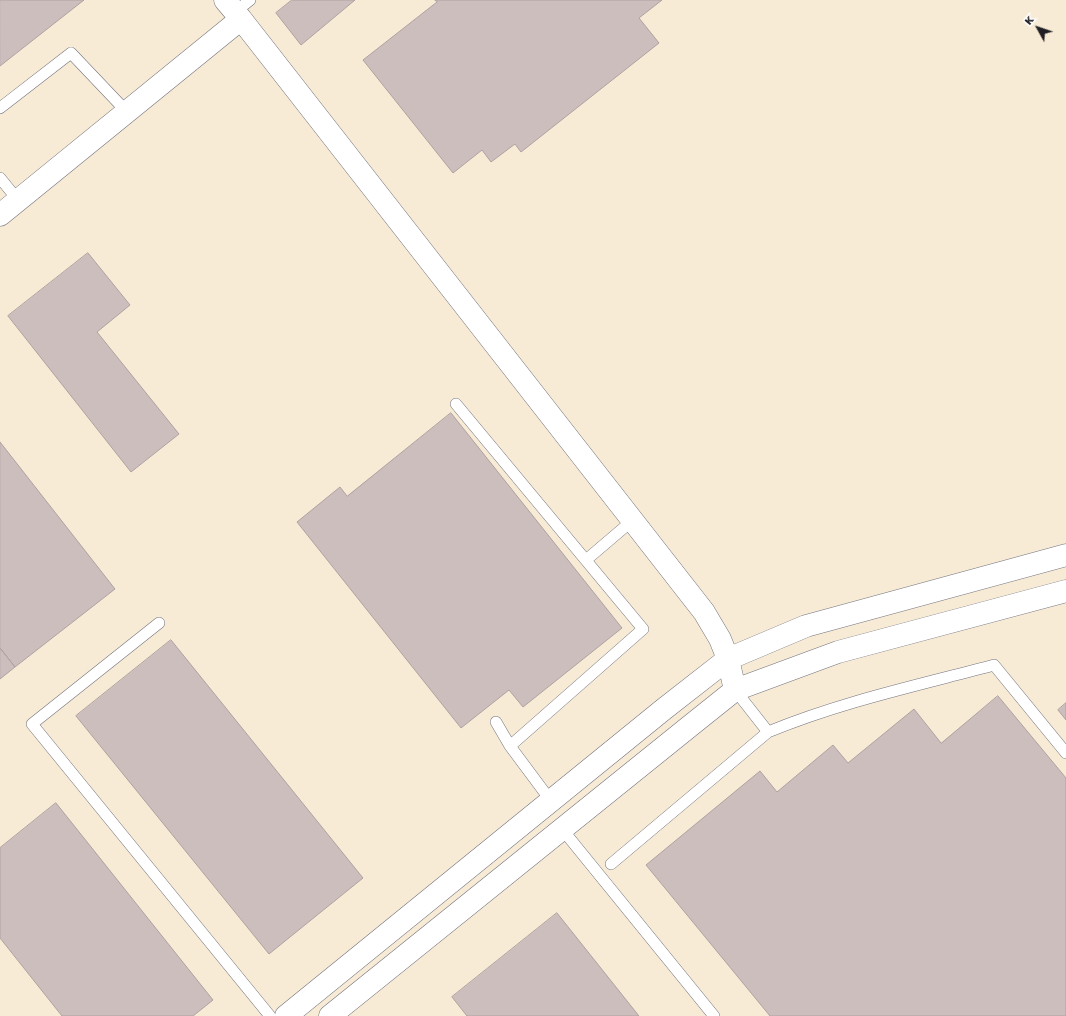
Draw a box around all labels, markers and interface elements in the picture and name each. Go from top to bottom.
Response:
north arrow [1018,8,1058,48]
text: K [1020,12,1037,28]

